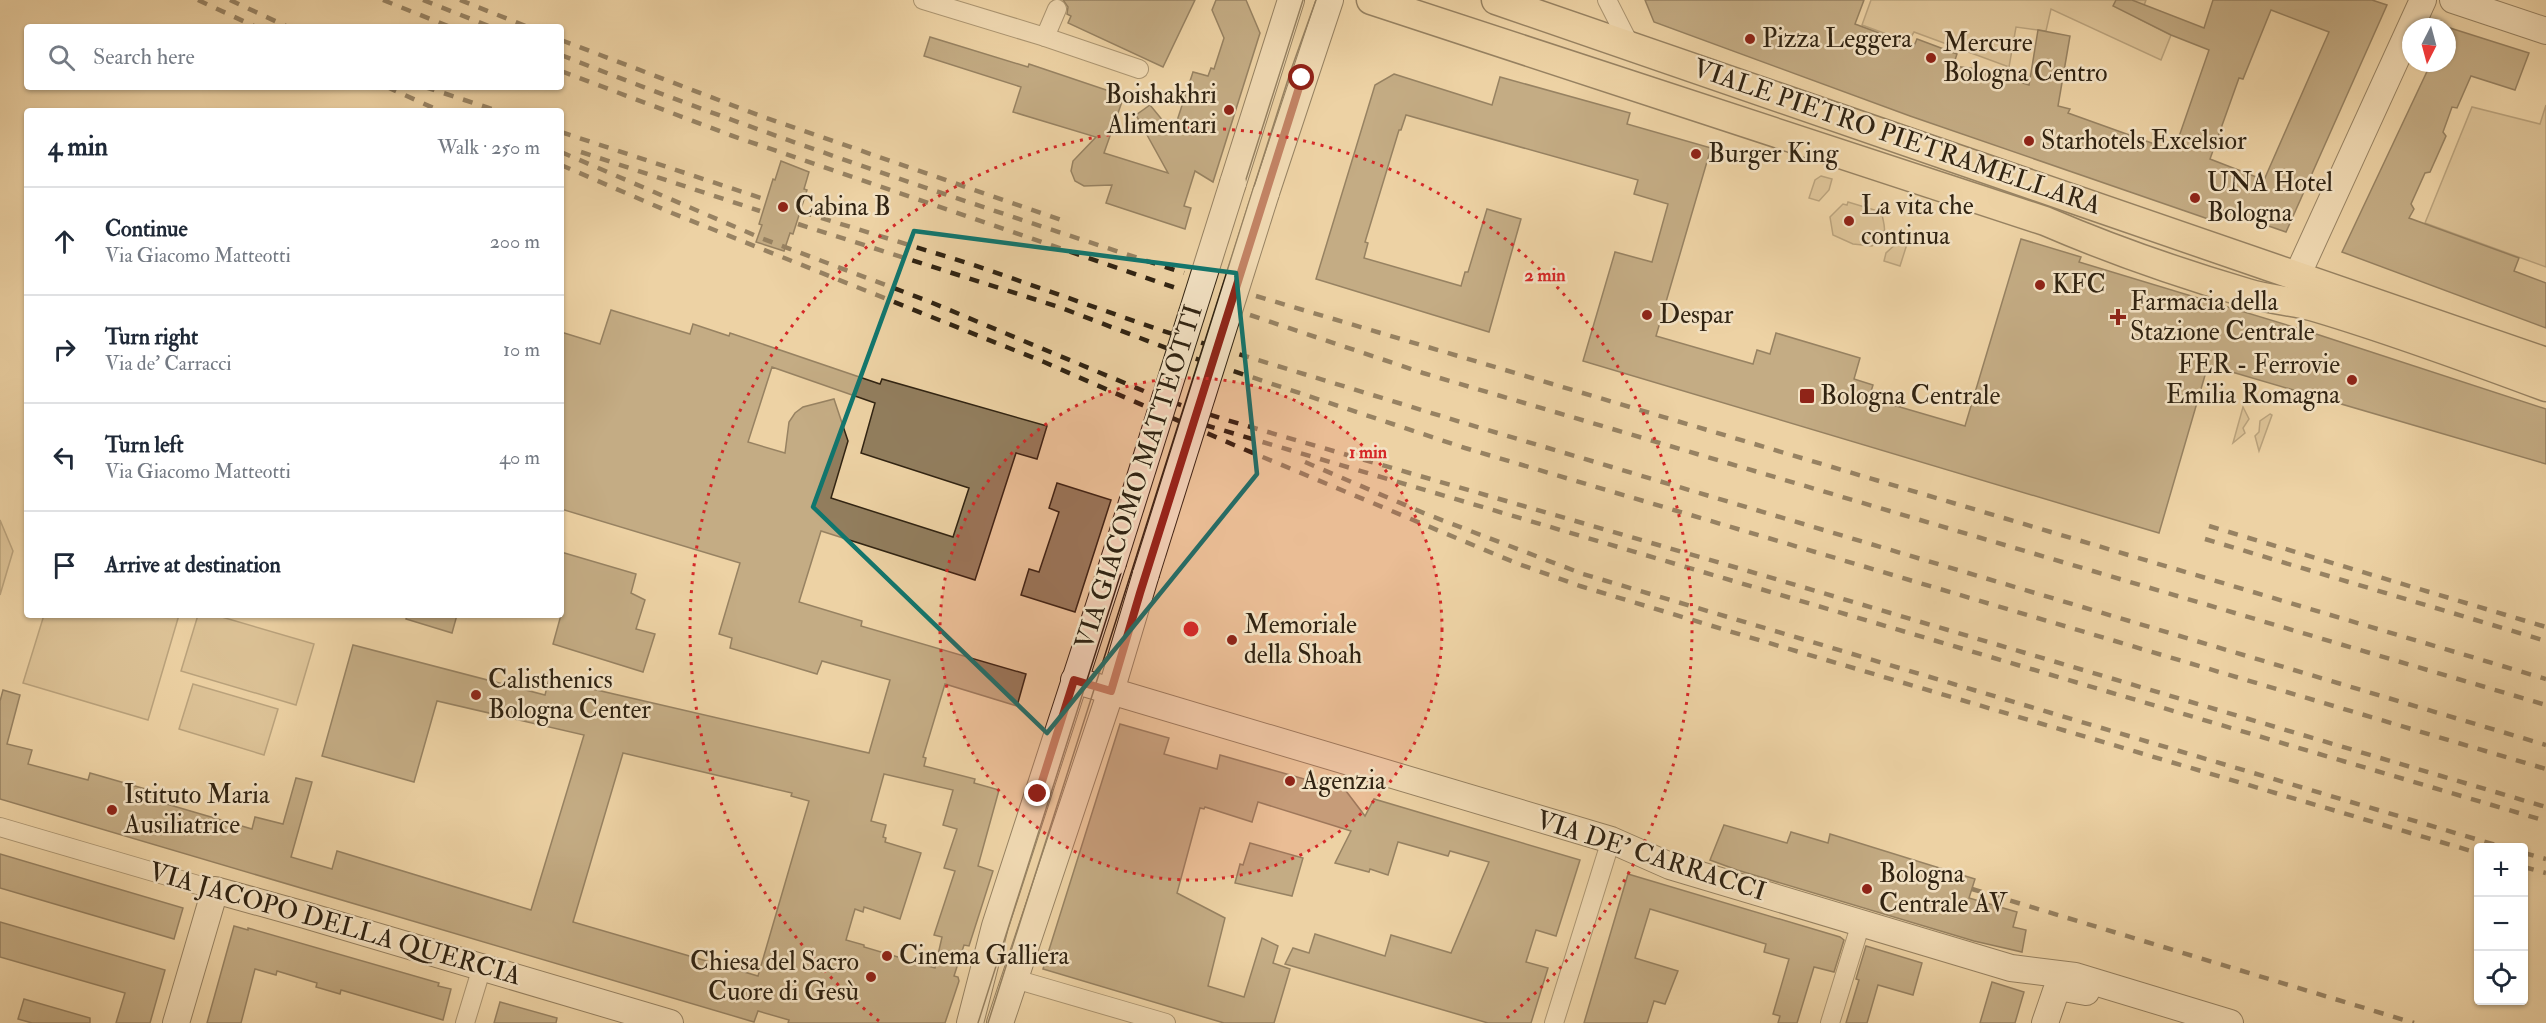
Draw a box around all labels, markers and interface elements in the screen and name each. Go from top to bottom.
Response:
north arrow [2402,18,2456,72]
place label: Pizza Leggera [1762,23,1912,55]
search box [24,24,564,90]
place label: Mercure Bologna Centro [1943,27,2108,89]
marker: Pizza Leggera [1743,32,1757,46]
icon: search [45,41,78,74]
text: Search here [93,43,195,71]
marker: Mercure Bologna Centro [1924,51,1938,65]
street label: VIALE PIETRO PIETRAMELLARA [1689,52,2106,222]
route start [1288,64,1314,90]
place label: Boishakhri Alimentari [1105,79,1217,141]
marker: Boishakhri Alimentari [1222,103,1236,117]
place label: Starhotels Excelsior [2041,125,2247,157]
text: 4 min [48,131,108,163]
marker: Starhotels Excelsior [2022,134,2036,148]
text: Walk · 250 m [437,135,540,160]
place label: Burger King [1708,138,1839,170]
marker: Burger King [1689,147,1703,161]
place label: UNA Hotel Bologna [2207,167,2333,229]
place label: La vita che continua [1861,190,1974,252]
place label: Cabina B [795,191,891,223]
marker: UNA Hotel Bologna [2188,191,2202,205]
marker: Cabina B [776,200,790,214]
marker: La vita che continua [1842,214,1856,228]
text: Continue [105,215,188,243]
icon: ahead [48,225,81,258]
text: 200 m [490,229,540,254]
text: Via Giacomo Matteotti [105,243,291,268]
text: 2 min [1525,264,1566,287]
place label: KFC [2052,269,2106,301]
marker: KFC [2033,278,2047,292]
place label: Farmacia della Stazione Centrale [2130,286,2315,348]
place label: Despar [1659,299,1734,332]
street label: VIA GIACOMO MATTEOTTI [1068,301,1210,653]
marker: Despar [1640,308,1654,322]
marker: Farmacia della Stazione Centrale [2111,310,2125,324]
text: Turn right [105,323,198,351]
icon: right [48,333,81,366]
text: 10 m [503,337,540,362]
place label: FER - Ferrovie Emilia Romagna [2166,349,2340,411]
text: Via de' Carracci [105,351,232,376]
marker: FER - Ferrovie Emilia Romagna [2345,373,2359,387]
place label: Bologna Centrale [1820,380,2000,412]
marker: Bologna Centrale [1798,387,1816,405]
text: Turn left [105,431,184,459]
icon: left [48,441,81,474]
text: 1 min [1349,441,1388,464]
text: 40 m [499,445,540,470]
text: Via Giacomo Matteotti [105,459,291,484]
icon: arrive [48,549,81,582]
text: Arrive at destination [105,551,281,579]
place label: Memoriale della Shoah [1244,609,1362,671]
centre of rings [1181,619,1201,639]
marker: Memoriale della Shoah [1225,633,1239,647]
place label: Calisthenics Bologna Center [488,664,651,726]
marker: Calisthenics Bologna Center [469,688,483,702]
place label: Agenzia [1301,765,1386,797]
marker: Agenzia [1283,774,1297,788]
place label: Istituto Maria Ausiliatrice [123,779,270,841]
route end [1024,780,1050,806]
marker: Istituto Maria Ausiliatrice [105,803,119,817]
street label: VIA DE' CARRACCI [1532,804,1770,908]
map controls [2474,843,2528,1005]
button: + [2474,843,2528,897]
street label: VIA JACOPO DELLA QUERCIA [145,855,525,993]
place label: Bologna Centrale AV [1879,858,2009,920]
marker: Bologna Centrale AV [1860,882,1874,896]
button: − [2474,897,2528,951]
place label: Cinema Galliera [899,940,1070,972]
place label: Chiesa del Sacro Cuore di Gesù [690,946,859,1008]
marker: Cinema Galliera [880,949,894,963]
button: locate [2474,951,2528,1005]
marker: Chiesa del Sacro Cuore di Gesù [864,970,878,984]

